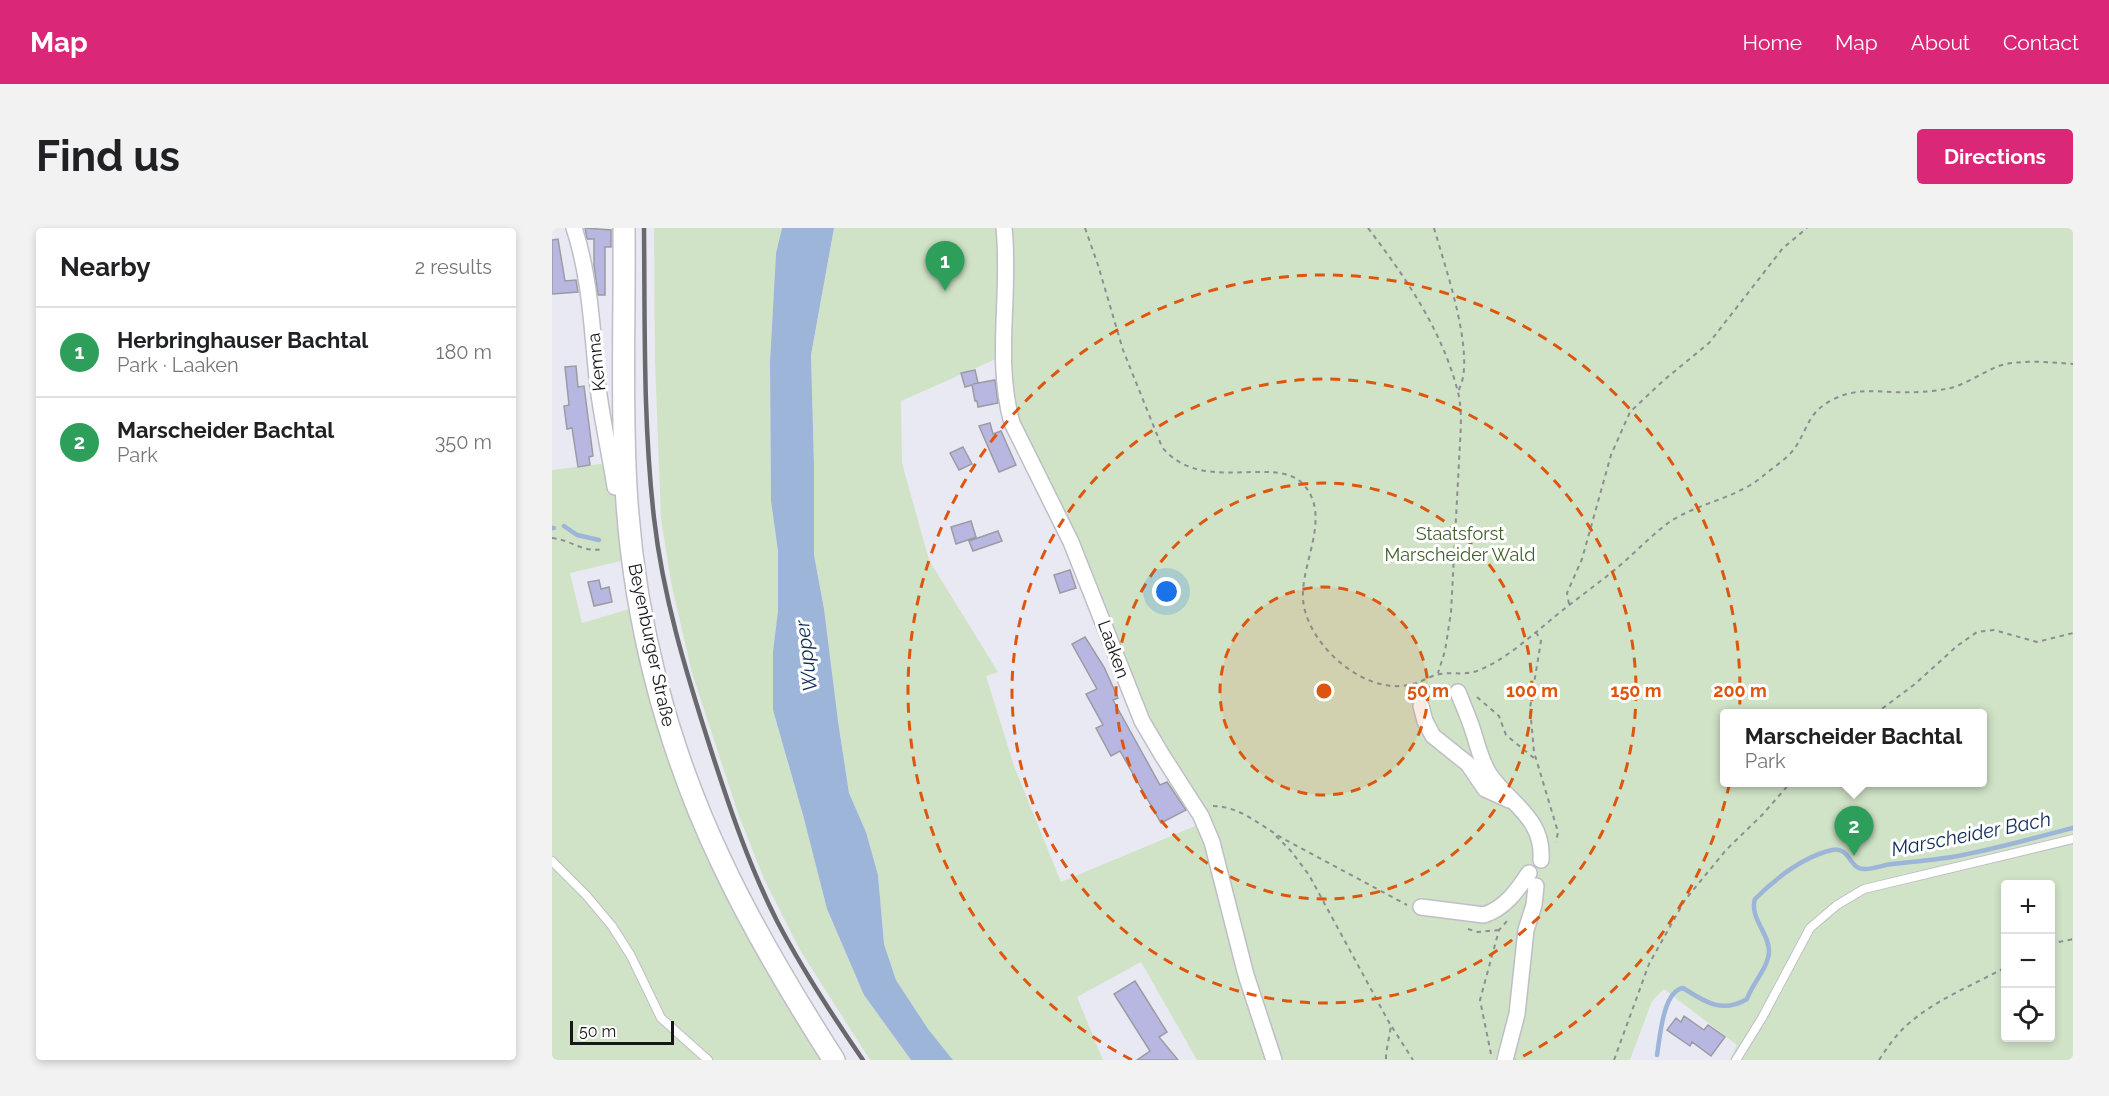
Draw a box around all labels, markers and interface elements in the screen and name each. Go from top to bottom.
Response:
text: Map [30,26,88,59]
text: Home [1743,30,1802,55]
text: Map [1835,30,1878,55]
text: About [1911,30,1970,55]
text: Contact [2003,30,2079,55]
button: Directions [1917,129,2073,184]
text: Find us [36,132,180,181]
pin: 1 [926,242,964,291]
text: Nearby [60,252,150,282]
text: 2 results [415,255,492,279]
text: Herbringhauser Bachtal [117,327,368,353]
street label: Kemna [583,332,609,392]
text: 1 [75,340,84,364]
text: 180 m [436,340,492,364]
text: Park · Laaken [117,353,239,377]
text: Marscheider Bachtal [117,417,334,443]
text: 2 [74,430,85,454]
text: 350 m [435,430,492,454]
text: Park [117,443,158,467]
park label: Staatsforst Marscheider Wald [1385,523,1535,565]
street label: Beyenburger Straße [624,562,680,729]
your location [1152,577,1181,606]
street label: Laaken [1094,617,1134,681]
water label: Wupper [790,618,822,693]
text: 50 m [1407,680,1449,701]
text: 100 m [1506,680,1558,701]
text: 150 m [1611,680,1662,701]
text: 200 m [1713,680,1767,701]
centre of rings [1314,681,1334,701]
popup [1720,709,1987,787]
text: Marscheider Bachtal [1745,723,1962,749]
text: Park [1745,749,1786,773]
pin: 2 [1834,806,1874,856]
water label: Marscheider Bach [1889,807,2053,861]
map controls [2001,880,2055,1042]
button: + [2001,880,2055,934]
button: − [2001,934,2055,988]
button: locate [2001,988,2055,1042]
scale bar [570,1018,674,1046]
text: 50 m [579,1022,616,1041]

